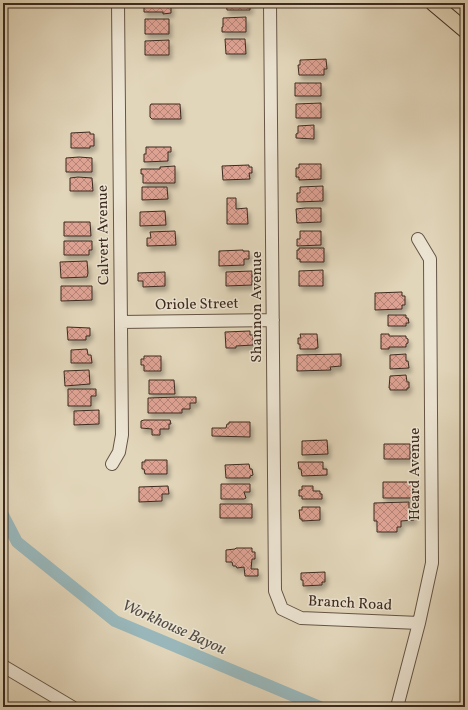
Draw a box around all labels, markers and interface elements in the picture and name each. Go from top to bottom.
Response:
street label: Calvert Avenue [93,185,115,285]
street label: Shannon Avenue [247,251,268,363]
street label: Oriole Street [155,294,239,316]
street label: Heard Avenue [405,428,426,520]
street label: Branch Road [307,591,393,617]
water label: Workhouse Bayou [118,595,230,661]

